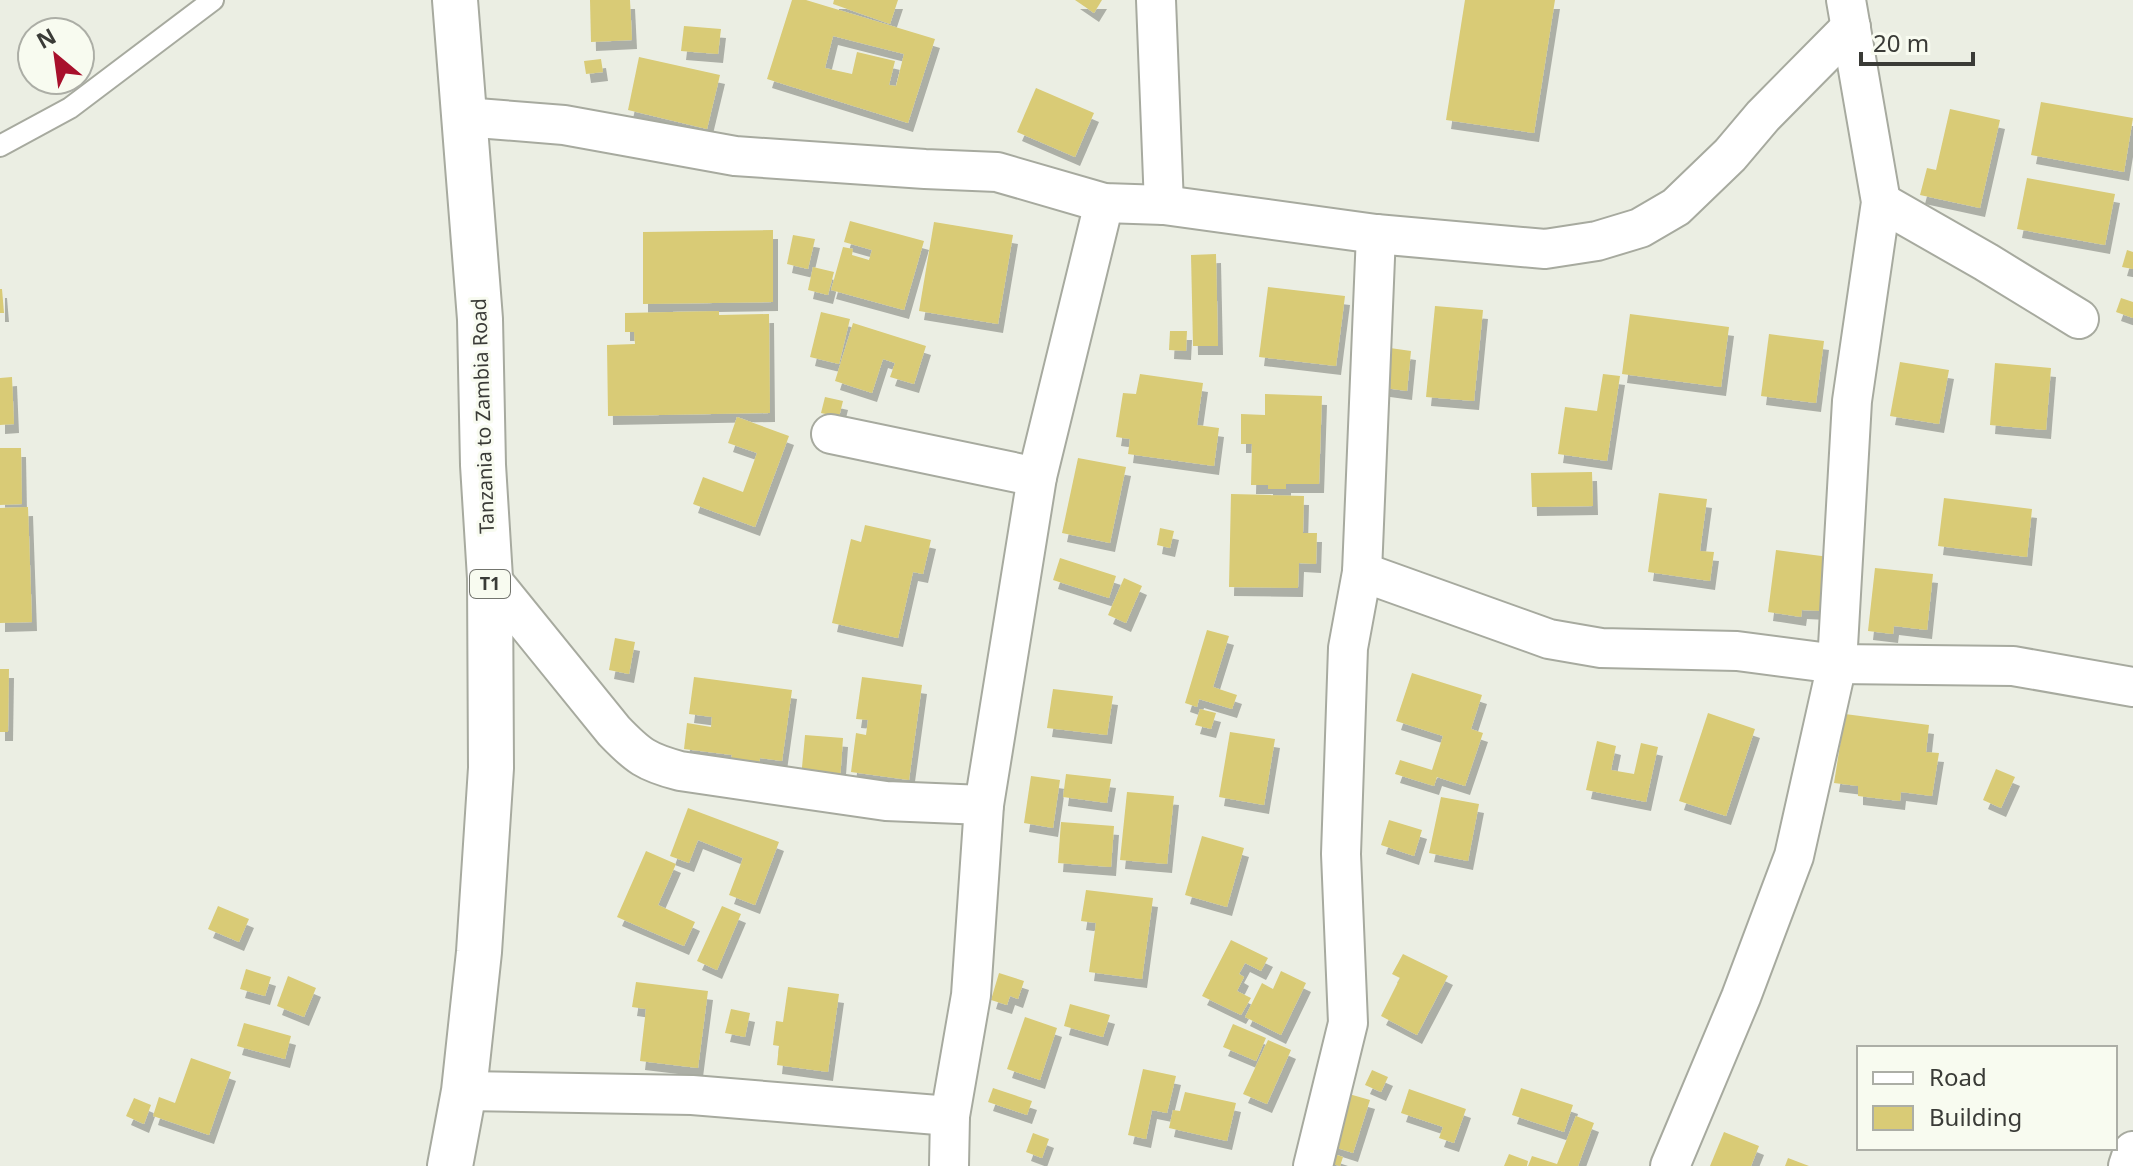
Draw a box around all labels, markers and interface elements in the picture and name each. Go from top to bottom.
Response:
north arrow [16,16,96,96]
scale bar [1861,16,1973,66]
text: N [31,20,61,55]
text: 20 m [1873,26,1929,59]
street label: Tanzania to Zambia Road [465,298,500,534]
road number: T1 [470,570,510,598]
legend [1857,1046,2117,1150]
text: Road [1929,1060,1987,1093]
text: Building [1929,1100,2022,1133]

